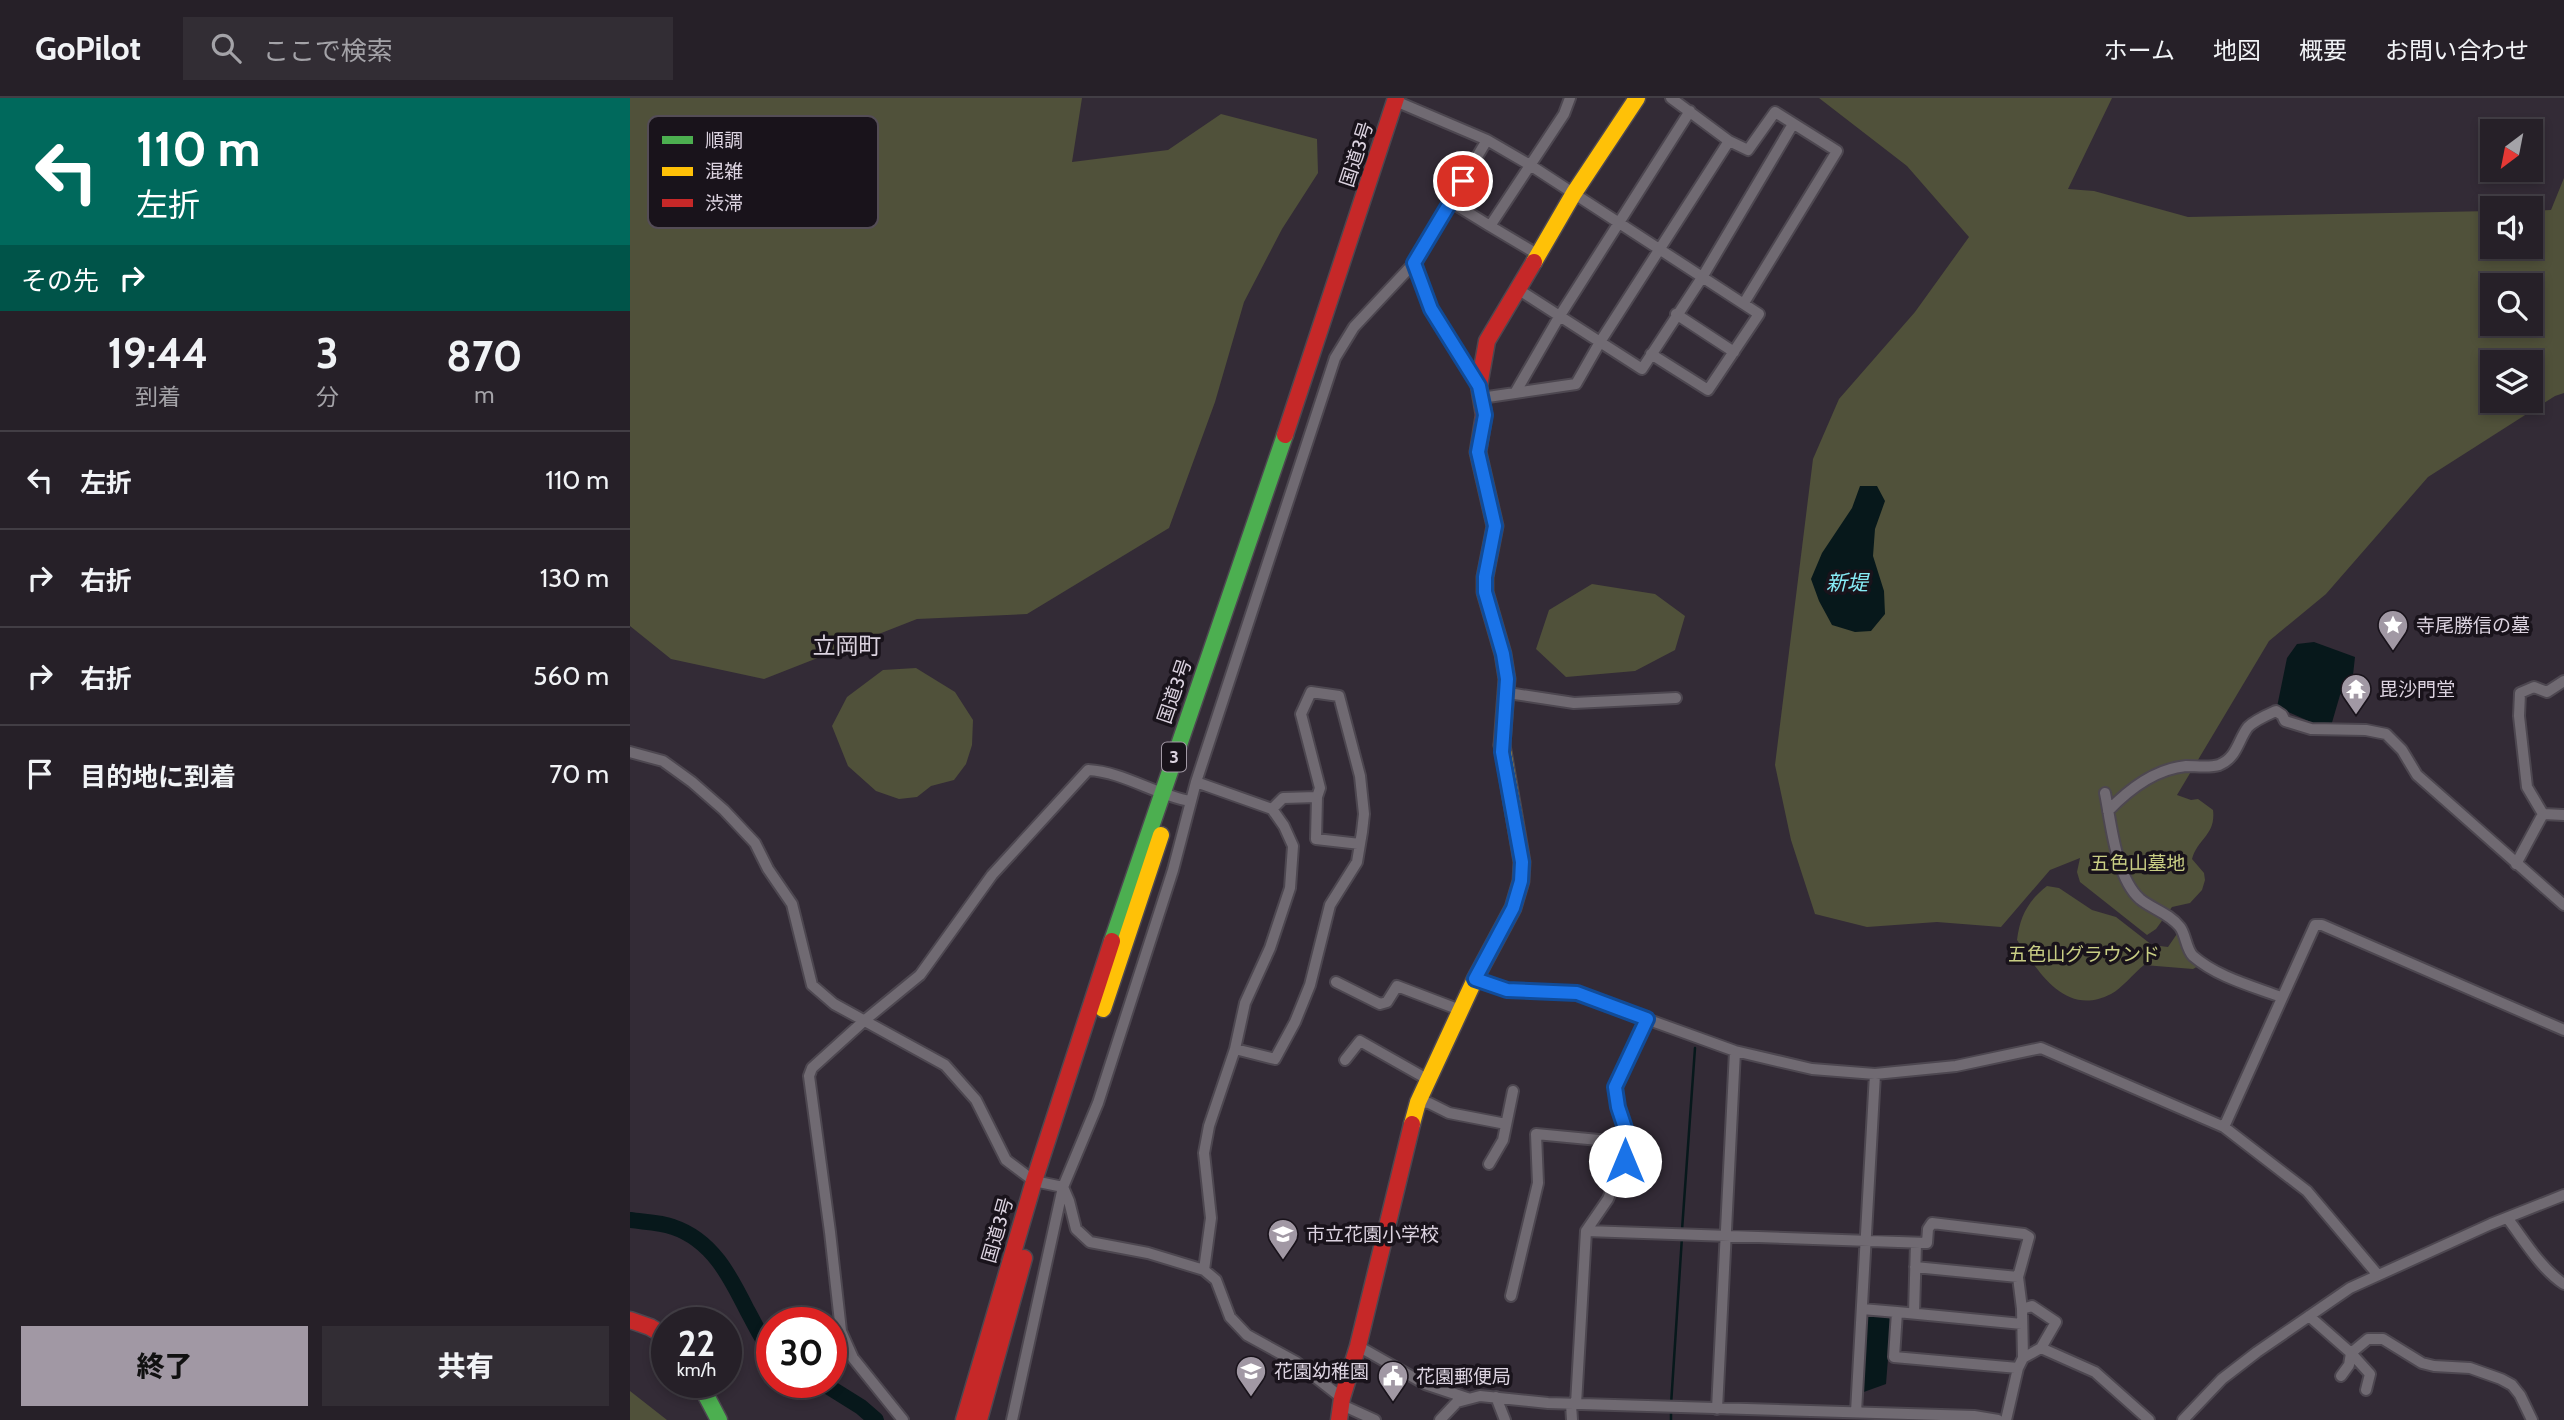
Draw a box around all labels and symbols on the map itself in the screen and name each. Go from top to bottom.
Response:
legend [648,116,878,228]
street label: 国道3号 [1335,119,1378,190]
north arrow [2480,119,2543,182]
text: 順調 [705,129,743,152]
pin [1433,151,1493,211]
text: 混雑 [705,160,743,183]
text: 渋滞 [705,192,743,215]
water label: 新堤 [1826,570,1870,595]
place icon: 寺尾勝信の墓 [2376,608,2410,652]
place label: 寺尾勝信の墓 [2416,614,2530,637]
district label: 立岡町 [813,632,882,660]
street label: 国道3号 [1153,656,1196,727]
temple icon: 毘沙門堂 [2339,672,2373,716]
place label: 毘沙門堂 [2379,678,2455,701]
road number: 3 [1162,742,1186,772]
park label: 五色山墓地 [2090,852,2186,875]
park label: 五色山グラウンド [2008,943,2160,966]
position arrow [1588,1124,1662,1198]
street label: 国道3号 [977,1195,1018,1266]
school or university icon: 市立花園小学校 [1266,1217,1300,1261]
place label: 市立花園小学校 [1306,1223,1439,1246]
speed limit sign: 30 [756,1307,847,1398]
school or university icon: 花園幼稚園 [1234,1354,1268,1398]
public building icon: 花園郵便局 [1376,1359,1410,1403]
place label: 花園幼稚園 [1274,1360,1369,1383]
place label: 花園郵便局 [1416,1365,1511,1388]

